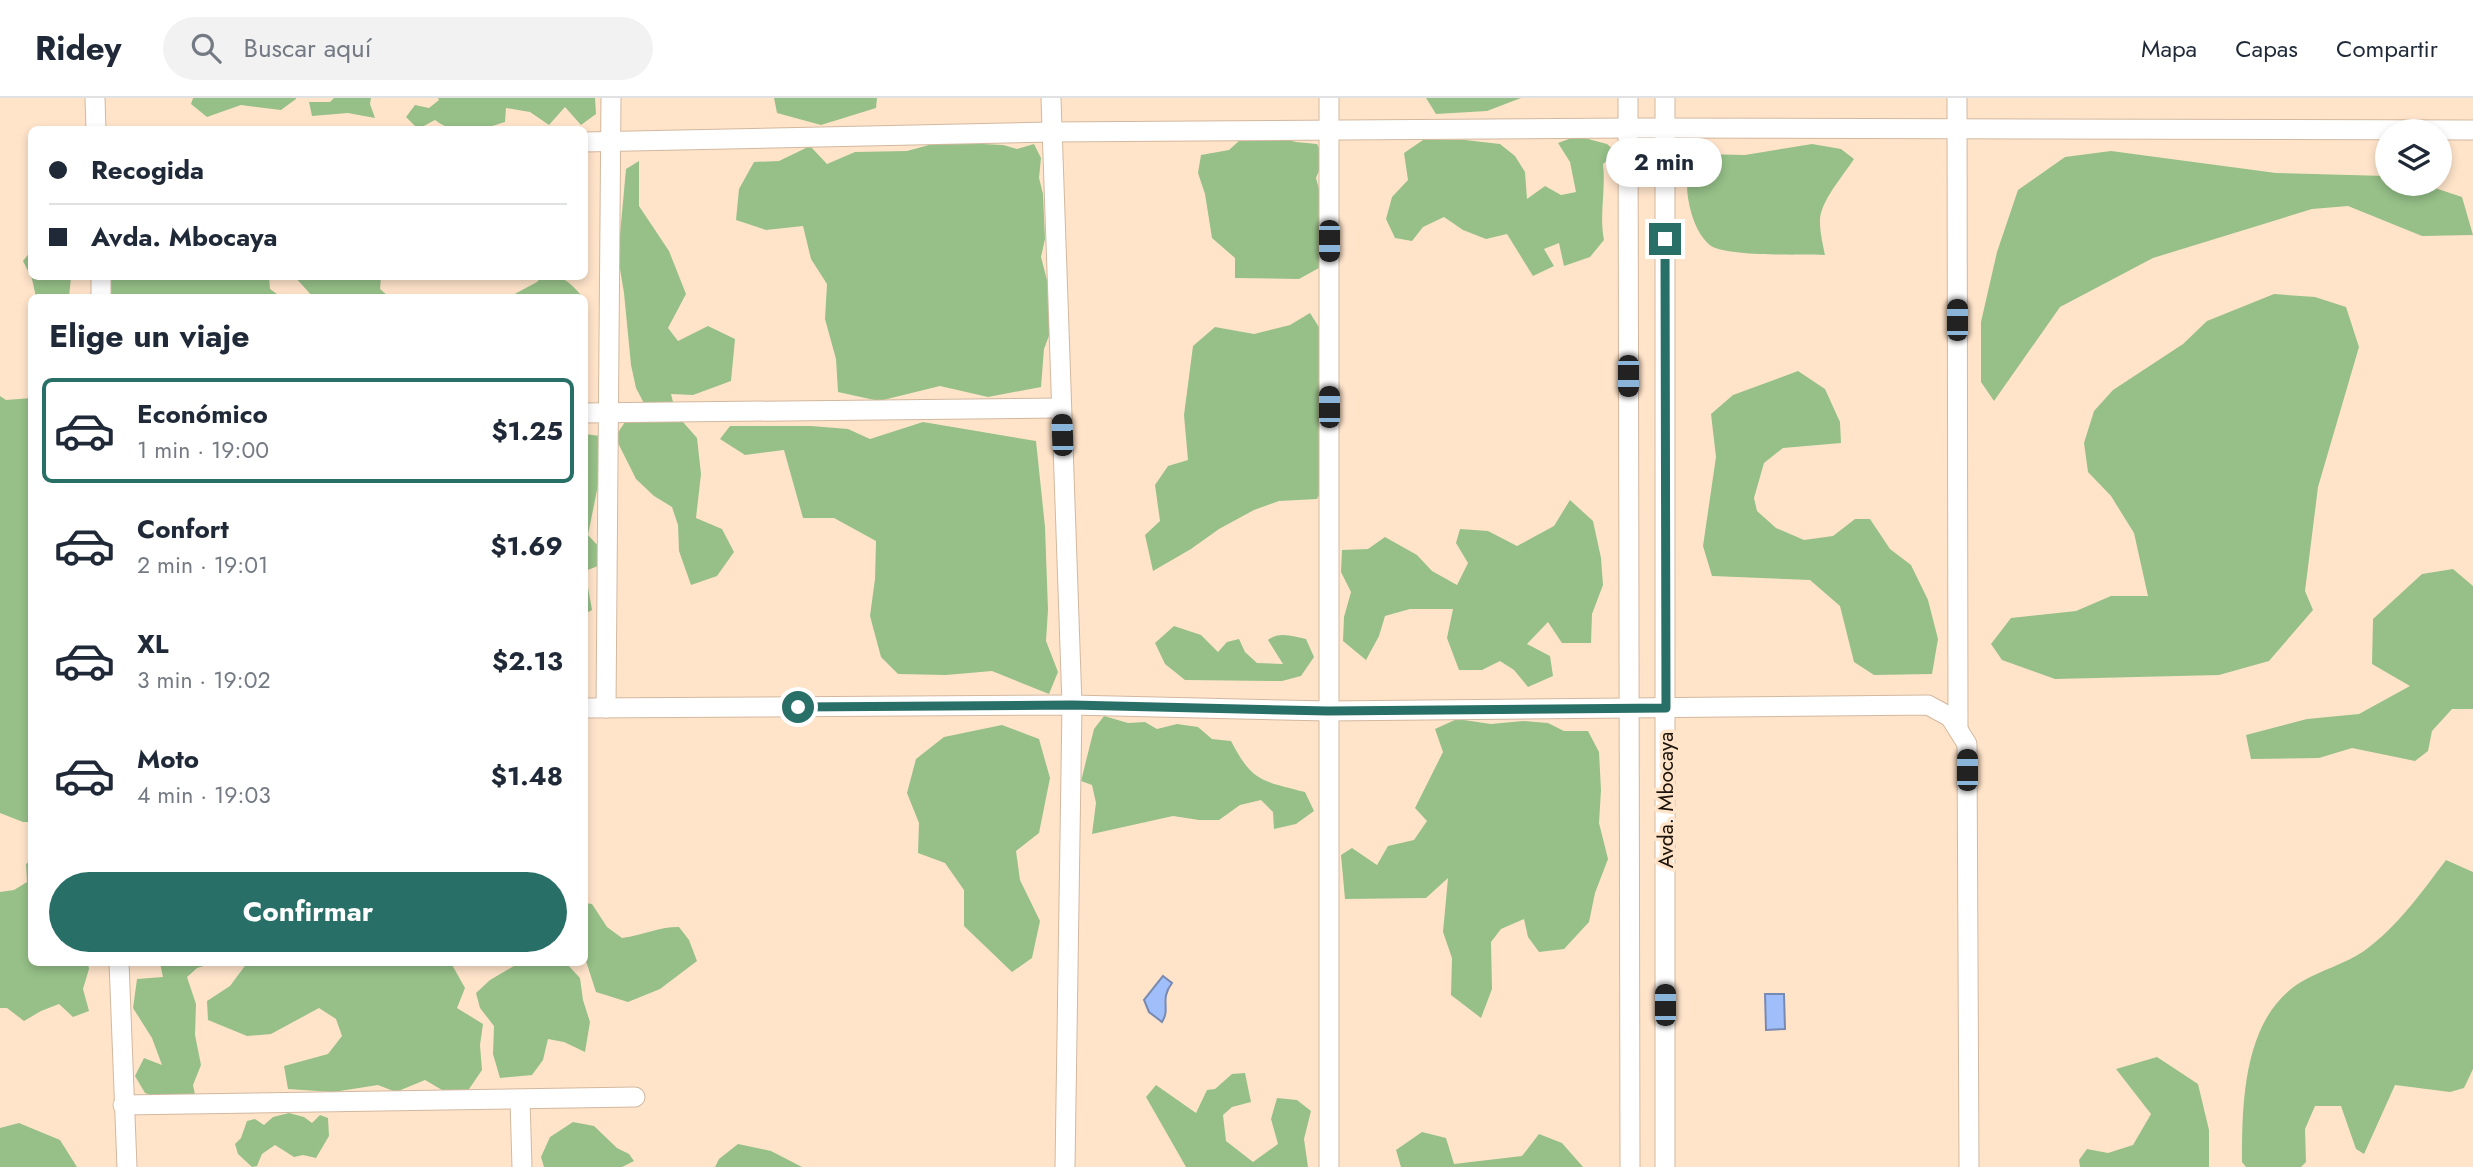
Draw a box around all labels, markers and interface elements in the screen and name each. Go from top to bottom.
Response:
search box [163,17,653,80]
text: Ridey [35,25,121,72]
icon: search [187,29,225,67]
text: Buscar aquí [243,29,371,67]
text: Mapa [2141,31,2197,66]
text: Capas [2235,31,2298,66]
text: Compartir [2336,31,2438,66]
map controls [2375,119,2452,196]
button: layers [2375,119,2452,196]
callout: 2 min [1607,138,1723,186]
text: 2 min [1634,145,1694,179]
text: Recogida [91,151,204,189]
text: Avda. Mbocaya [91,218,278,256]
car [1319,220,1340,262]
route end [1649,223,1681,255]
car [1947,299,1968,341]
text: Elige un viaje [49,313,250,359]
car [1618,355,1639,397]
car [1319,386,1340,428]
text: Económico [137,395,268,433]
icon: car [53,399,116,462]
text: $1.25 [491,412,563,450]
car [1051,414,1074,456]
text: 1 min · 19:00 [137,433,269,467]
text: Confort [137,510,229,548]
icon: car [53,514,116,577]
text: $1.69 [490,527,563,565]
text: 2 min · 19:01 [137,548,268,582]
text: XL [137,625,169,663]
icon: car [53,629,116,692]
text: $2.13 [492,642,563,680]
text: 3 min · 19:02 [137,663,271,697]
route start [782,691,814,723]
street label: Avda. Mbocaya [1651,732,1681,868]
text: Moto [137,740,199,778]
icon: car [53,744,116,807]
car [1957,749,1978,791]
text: $1.48 [491,757,563,795]
text: 4 min · 19:03 [137,778,271,812]
button: Confirmar [49,872,567,952]
car [1655,984,1676,1026]

